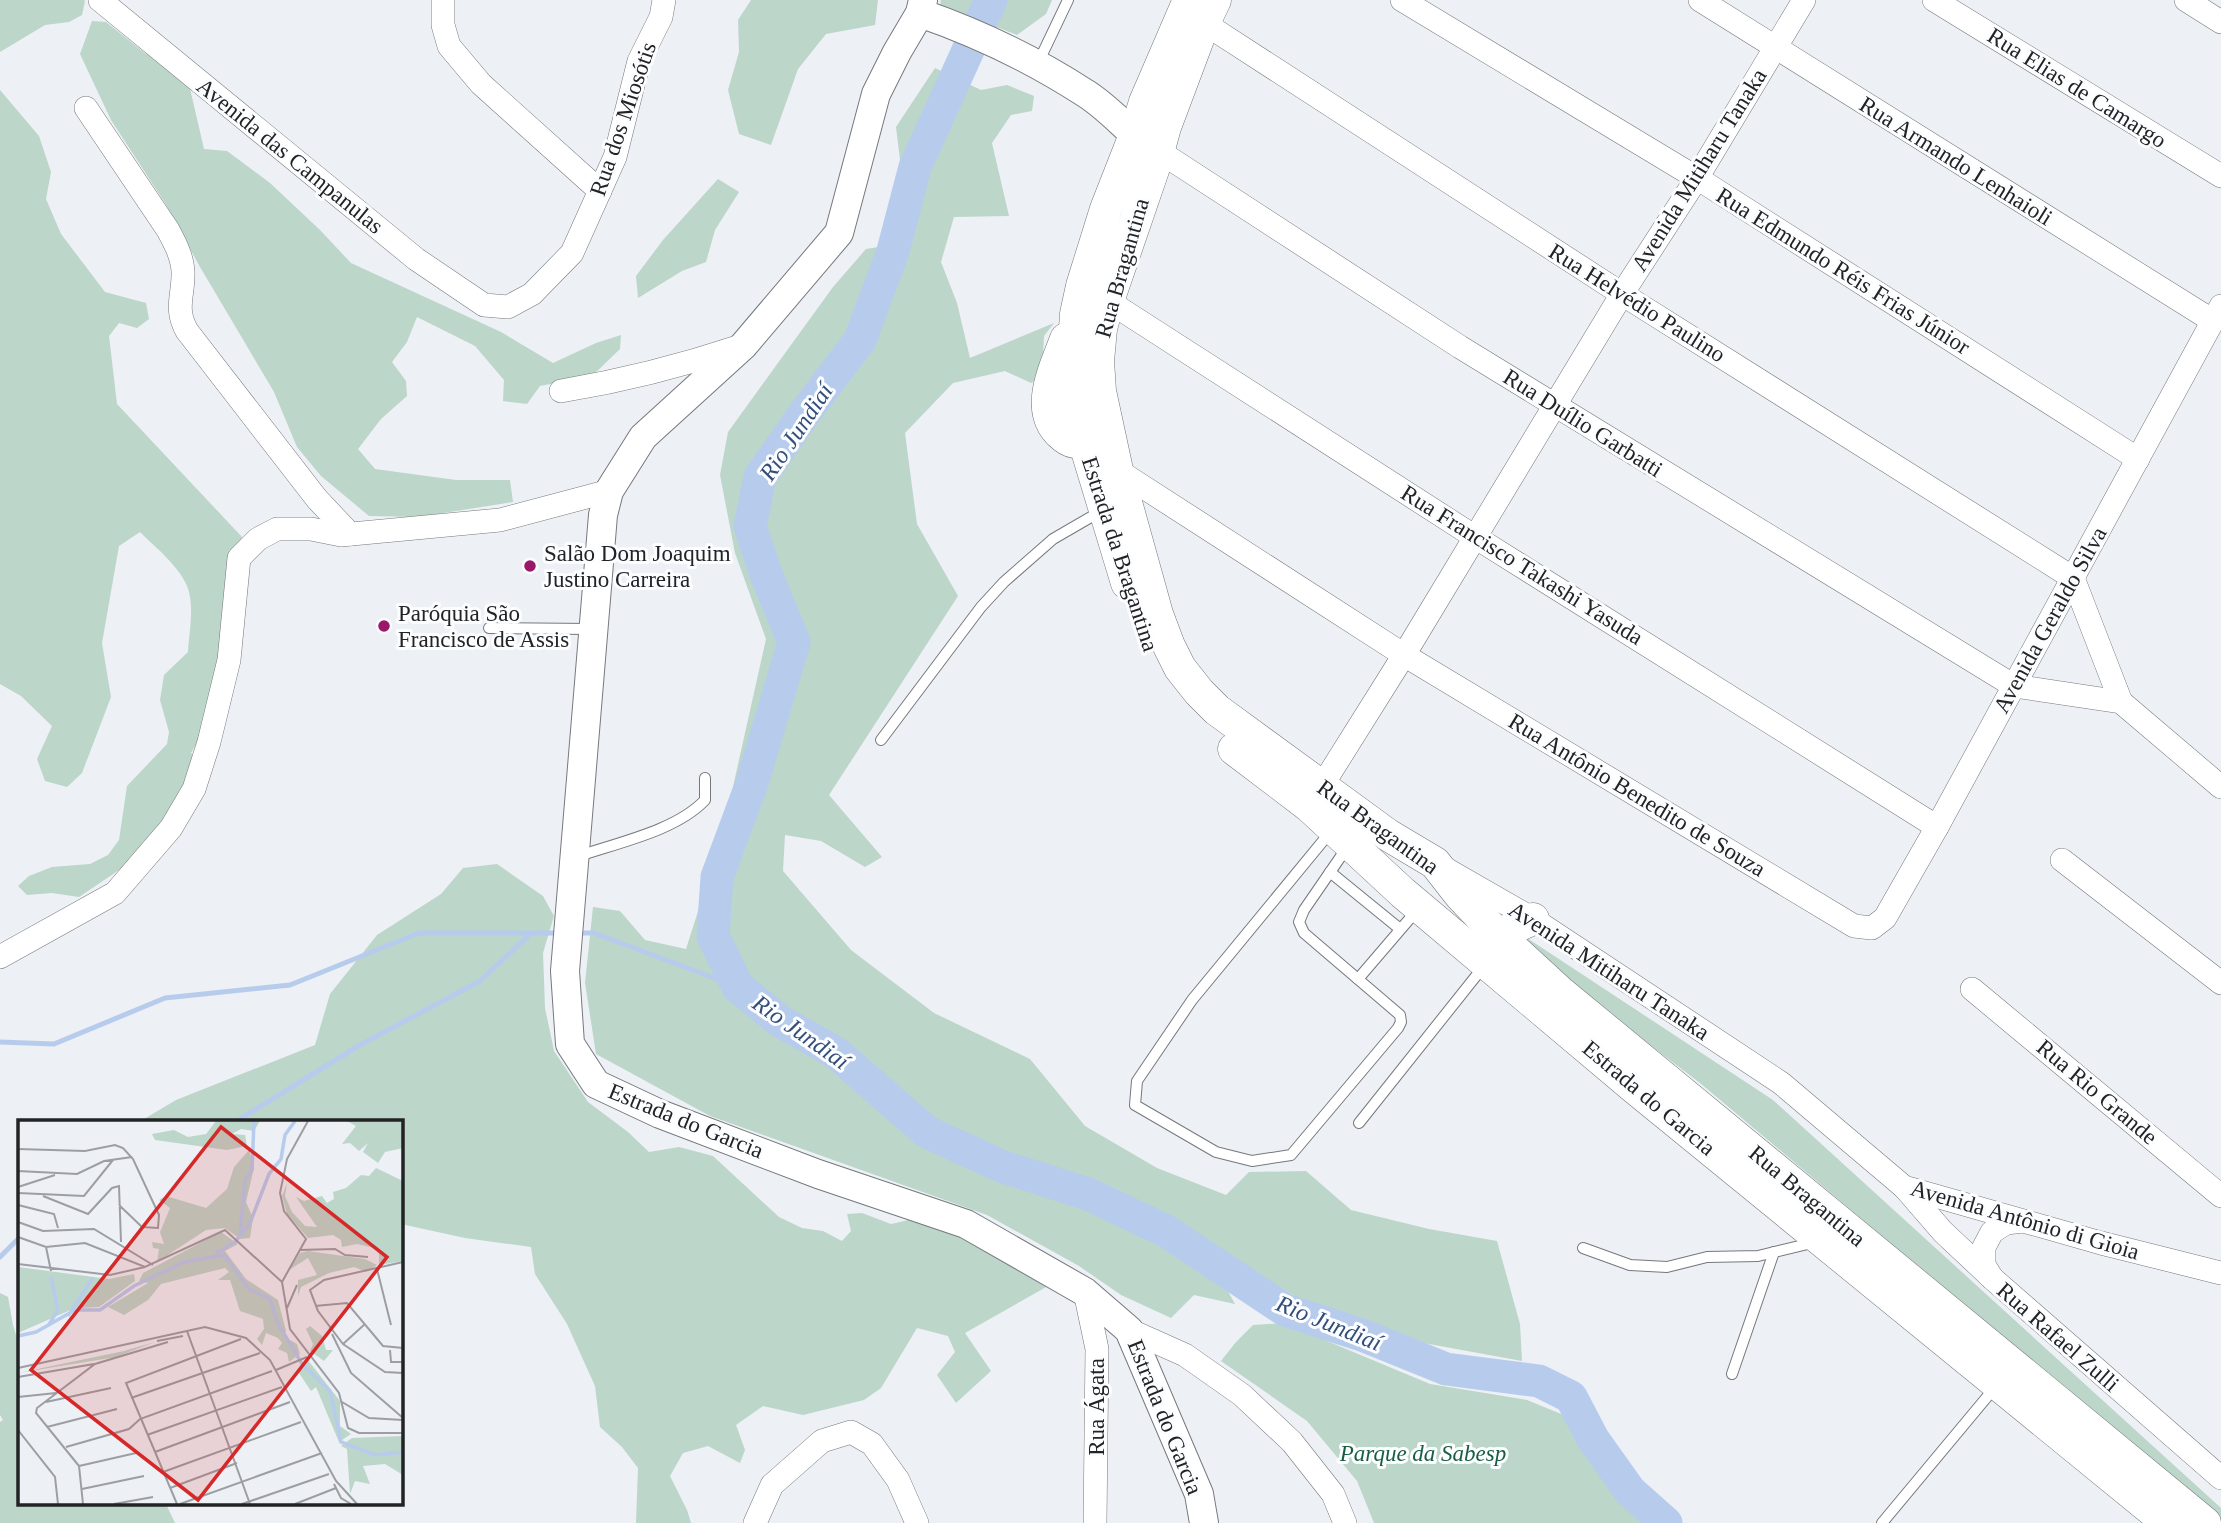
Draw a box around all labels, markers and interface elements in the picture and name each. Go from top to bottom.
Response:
street label: Rua Elias de Camargo [1983,23,2171,153]
street label: Rua dos Miosótis [585,39,661,199]
street label: Avenida Mitiharu Tanaka [1626,64,1772,276]
street label: Avenida das Campanulas [192,73,388,239]
street label: Rua Armando Lenhaioli [1855,91,2057,231]
street label: Rua Edmundo Réis Frias Júnior [1712,183,1975,360]
street label: Rua Bragantina [1090,195,1154,341]
street label: Rua Helvédio Paulino [1544,239,1730,367]
street label: Rua Duílio Garbatti [1499,364,1667,482]
water label: Rio Jundiaí [754,377,839,486]
street label: Estrada da Bragantina [1077,454,1163,654]
street label: Rua Francisco Takashi Yasuda [1397,480,1647,650]
street label: Avenida Geraldo Silva [1988,523,2112,717]
place label: Salão Dom Joaquim Justino Carreira [544,541,731,592]
marker: Salão Dom Joaquim Justino Carreira [522,558,538,574]
place label: Paróquia São Francisco de Assis [398,601,569,652]
marker: Paróquia São Francisco de Assis [376,618,392,634]
street label: Rua Antônio Benedito de Souza [1504,708,1770,882]
street label: Rua Bragantina [1313,775,1443,879]
street label: Avenida Mitiharu Tanaka [1504,897,1714,1045]
water label: Rio Jundiaí [747,989,856,1076]
street label: Rua Rio Grande [2032,1034,2162,1150]
street label: Estrada do Garcia [1578,1035,1720,1161]
street label: Estrada do Garcia [605,1079,767,1163]
inset map [18,1120,402,1506]
street label: Rua Bragantina [1744,1140,1870,1252]
street label: Avenida Antônio di Gioia [1908,1175,2142,1265]
street label: Rua Rafael Zulli [1992,1277,2124,1397]
water label: Rio Jundiaí [1272,1290,1388,1357]
street label: Estrada do Garcia [1123,1336,1207,1498]
street label: Rua Ágata [1084,1358,1109,1456]
park label: Parque da Sabesp [1339,1441,1506,1466]

